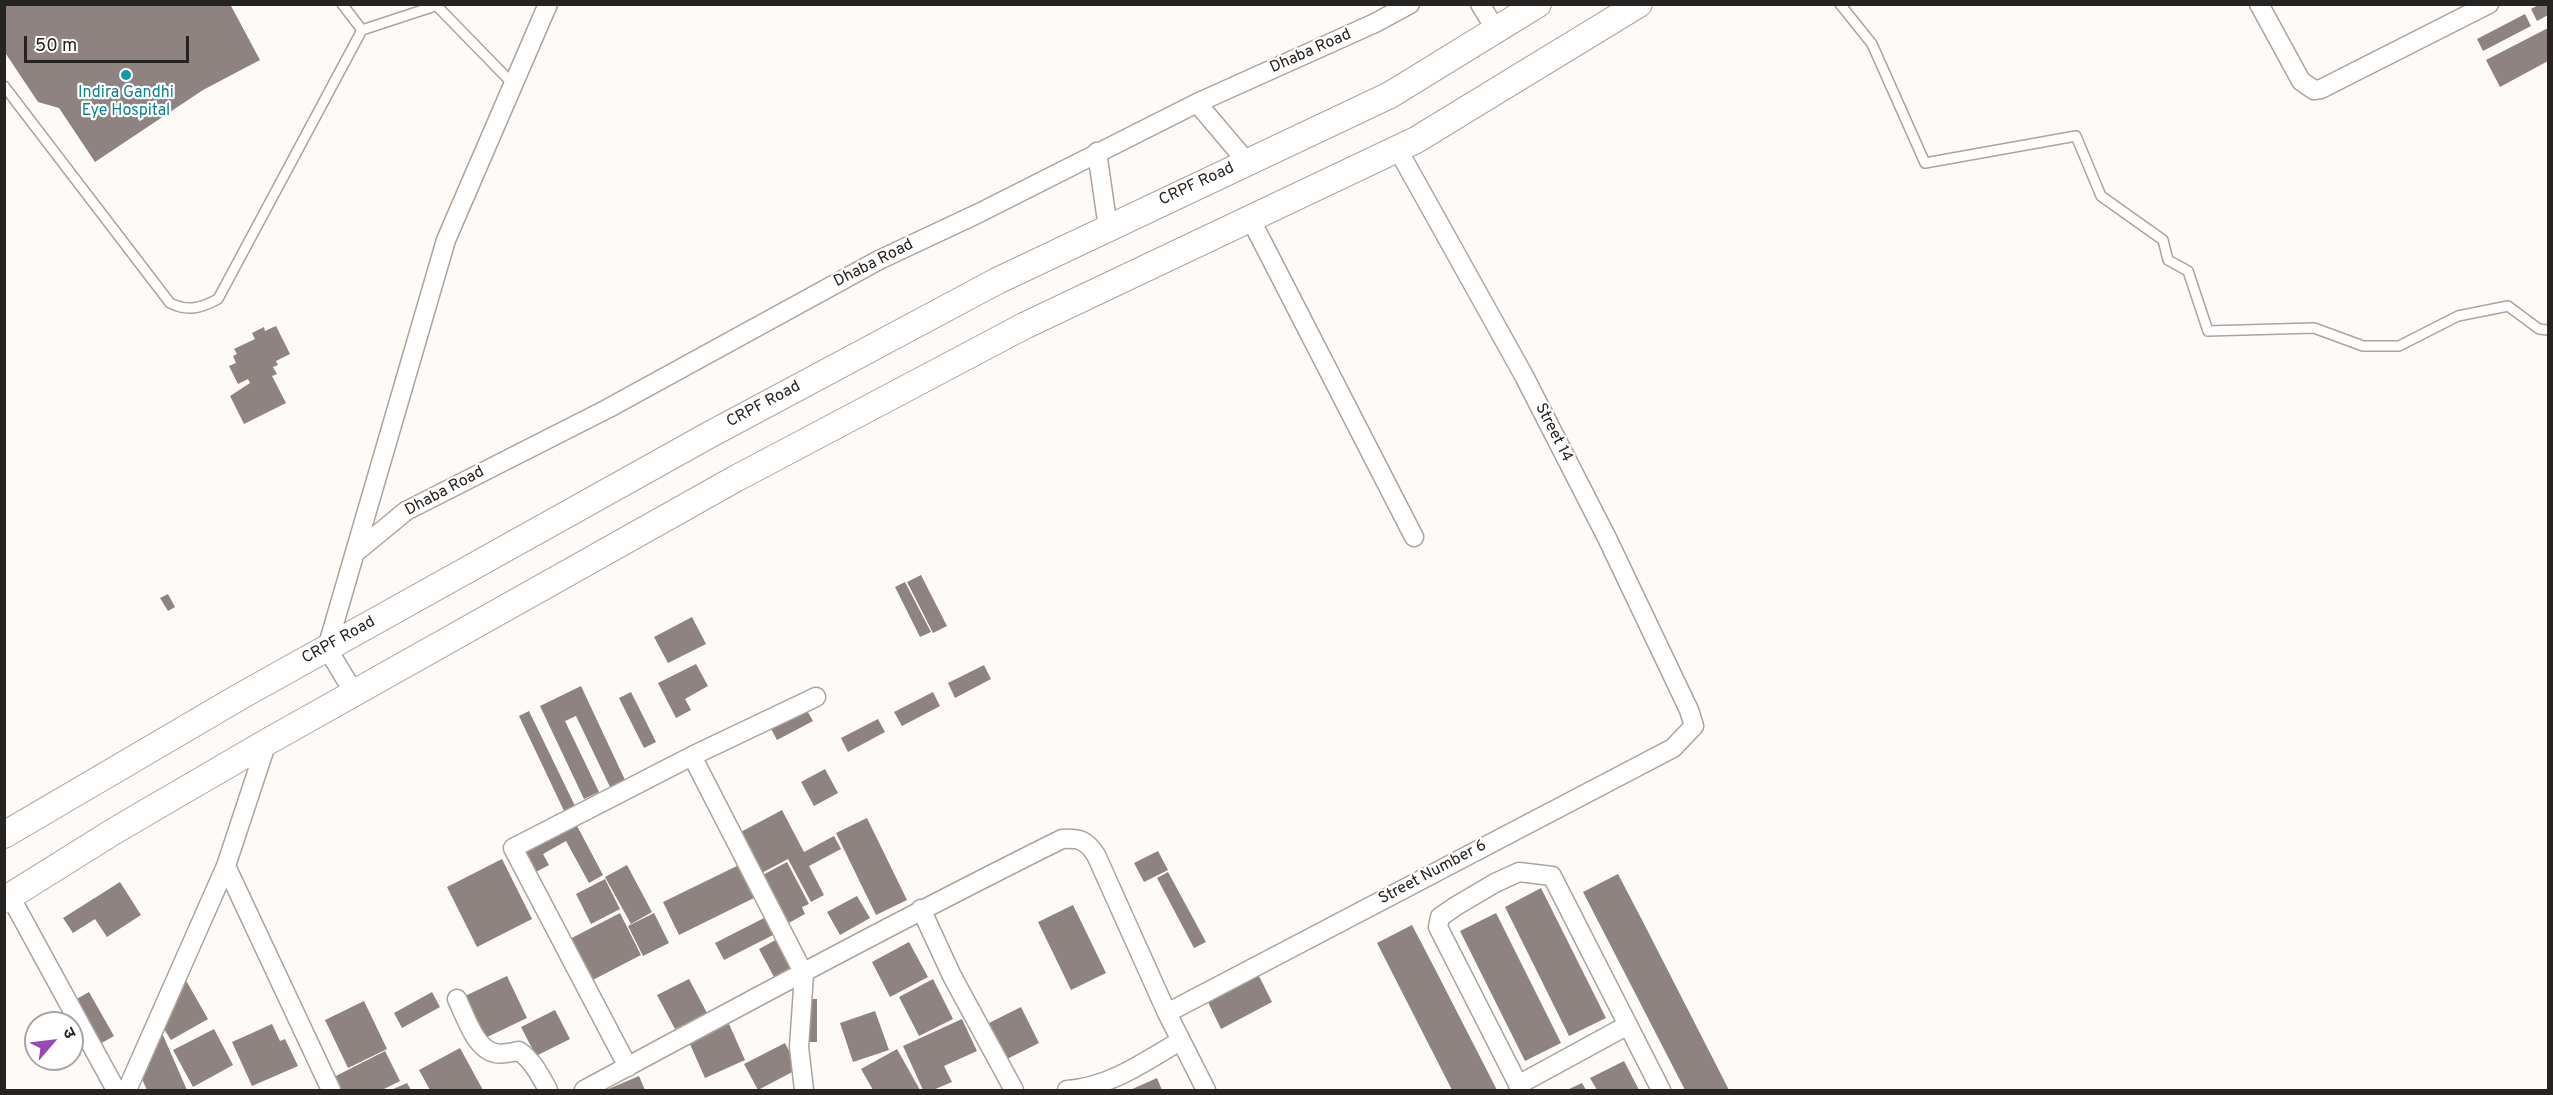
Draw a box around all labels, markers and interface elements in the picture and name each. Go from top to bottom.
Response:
scale bar [27,24,192,62]
street label: Dhaba Road [1267,26,1355,78]
text: 50 m [35,35,77,58]
marker: Indira Gandhi Eye Hospital [119,68,133,82]
place label: Indira Gandhi Eye Hospital [78,84,174,122]
street label: CRPF Road [1156,159,1238,211]
street label: Dhaba Road [831,236,917,292]
street label: CRPF Road [724,378,804,432]
street label: Street 14 [1530,400,1576,466]
street label: Dhaba Road [402,463,488,521]
street label: CRPF Road [299,613,379,669]
street label: Street Number 6 [1376,837,1490,909]
north arrow [24,1011,84,1071]
text: उ [57,1025,79,1042]

